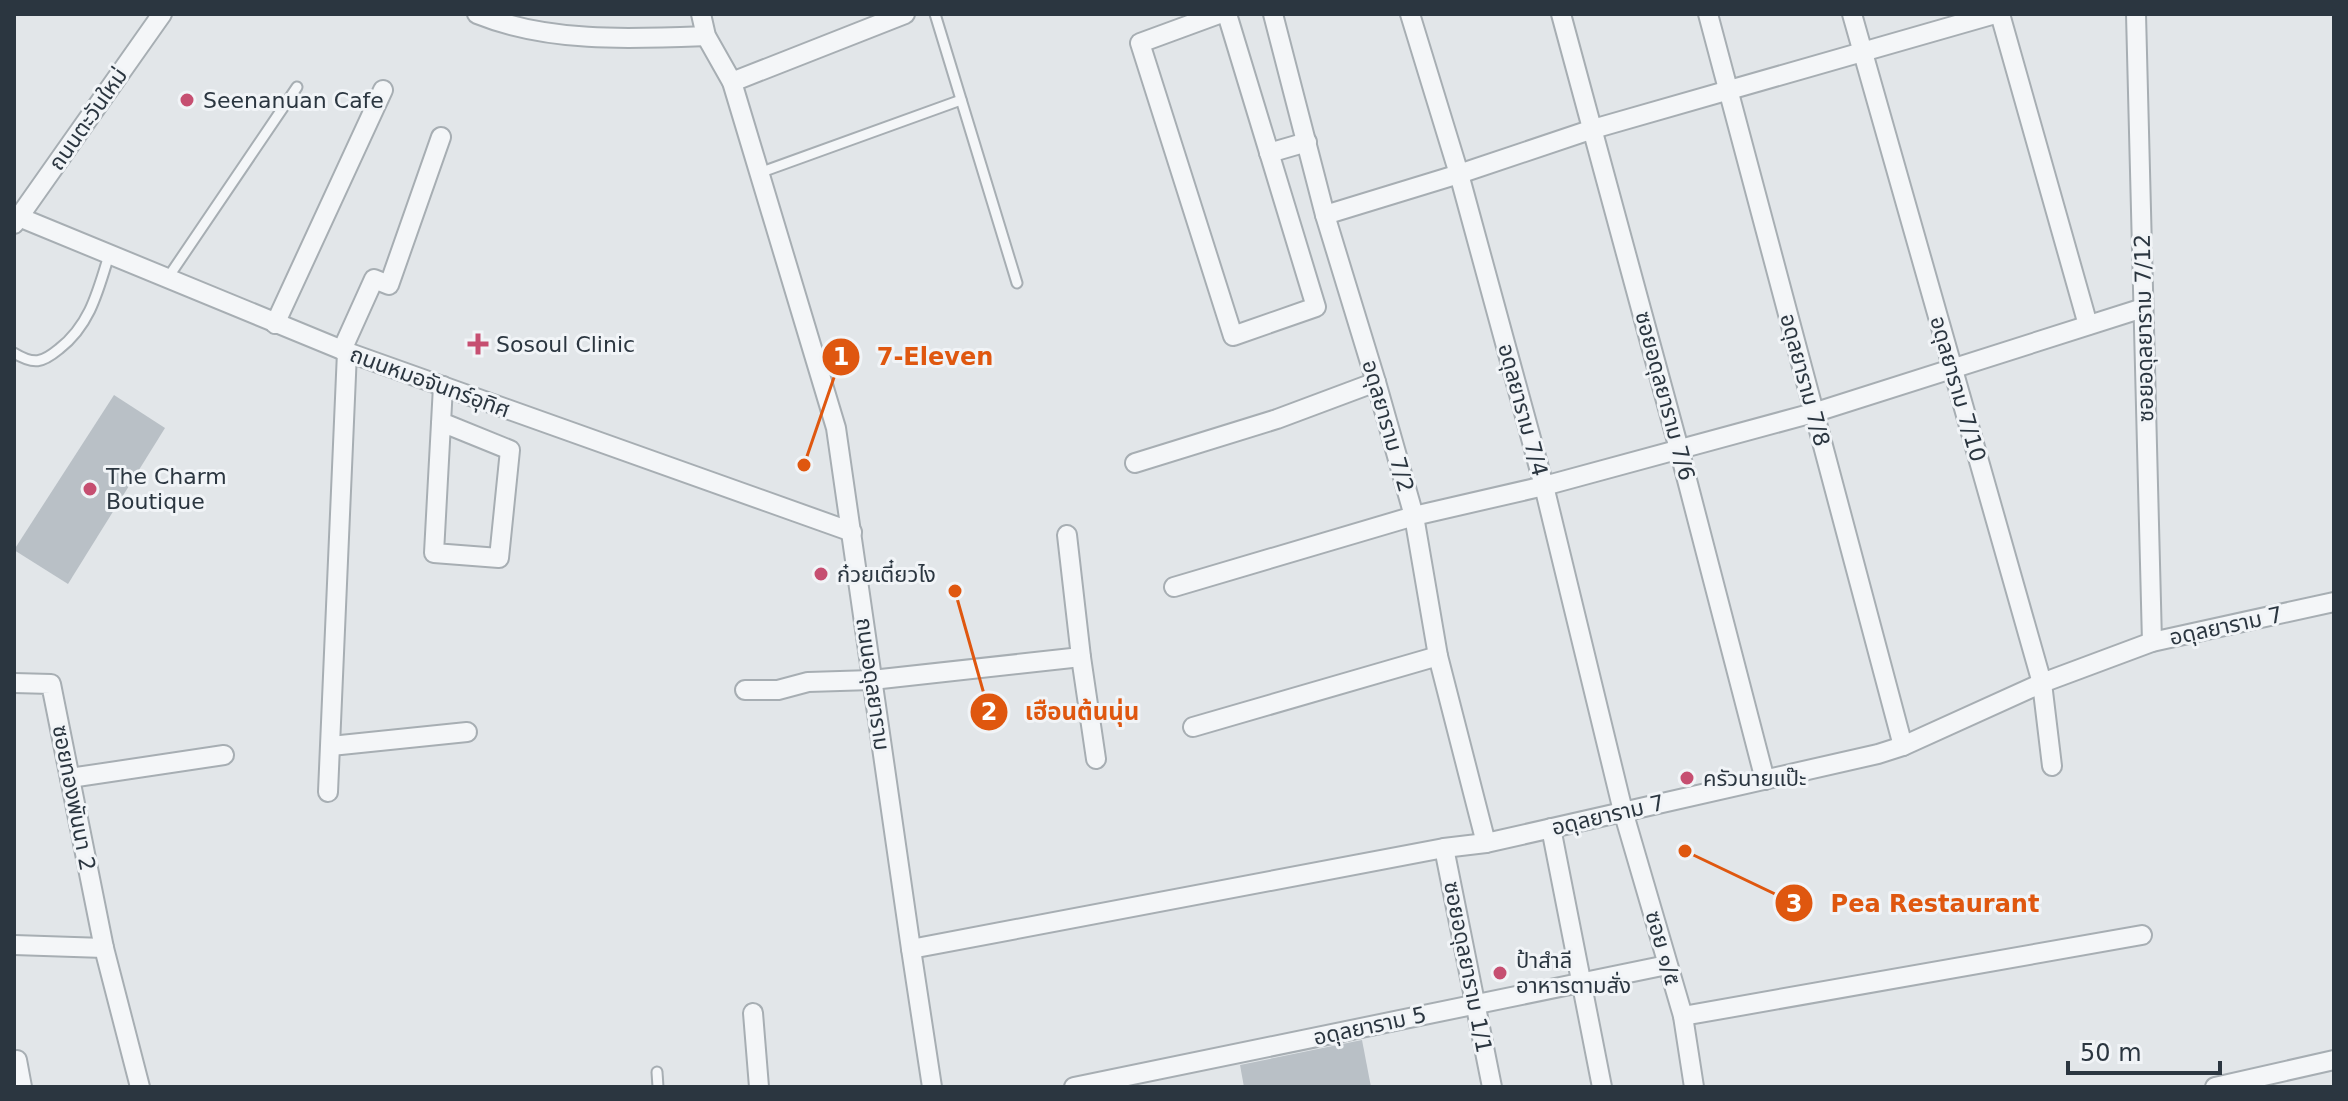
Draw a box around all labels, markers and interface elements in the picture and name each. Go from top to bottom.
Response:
street label: ถนนตะวันใหม่ [44,63,132,175]
place label: Seenanuan Cafe [203,88,384,113]
marker: Seenanuan Cafe [178,91,196,109]
street label: ซอยอดุลยาราม 7/12 [2130,234,2159,422]
street label: ซอยอดุลยาราม 7/6 [1629,309,1700,484]
street label: อดุลยาราม 7/8 [1774,311,1835,449]
street label: อดุลยาราม 7/10 [1924,313,1991,465]
place label: Sosoul Clinic [496,332,635,357]
marker: Sosoul Clinic [467,333,489,355]
callout: 7-Eleven [821,333,1010,381]
street label: ถนนหมอจันทร์อุทิศ [346,341,513,423]
street label: อดุลยาราม 7/4 [1492,341,1553,479]
text: 1 [833,343,849,371]
text: 7-Eleven [877,343,993,371]
street label: อดุลยาราม 7/2 [1356,357,1419,495]
place label: The Charm Boutique [105,464,227,514]
marker: The Charm Boutique [81,480,99,498]
place label: ก๋วยเตี๋ยวไง [837,559,936,587]
marker: ก๋วยเตี๋ยวไง [812,565,830,583]
street label: อดุลยาราม 7 [2167,602,2285,651]
street label: ถนนอดุลยาราม [850,616,895,752]
callout: เฮือนต้นนุ่น [969,688,1155,736]
text: 2 [981,698,997,726]
text: เฮือนต้นนุ่น [1025,698,1139,727]
street label: ซอยทองพันนา 2 [48,723,100,873]
place label: ครัวนายแป๊ะ [1703,766,1807,791]
marker: ครัวนายแป๊ะ [1678,769,1696,787]
street label: อดุลยาราม 7 [1549,790,1667,841]
street label: ซอยอดุลยาราม 1/1 [1438,879,1497,1055]
callout: Pea Restaurant [1774,879,2055,927]
text: 3 [1786,890,1802,918]
text: Pea Restaurant [1831,890,2039,918]
street label: ซอย ๑/๕ [1640,908,1686,988]
place label: ป้าสำลี อาหารตามสั่ง [1516,948,1631,998]
marker: ป้าสำลี อาหารตามสั่ง [1491,964,1509,982]
street label: อดุลยาราม 5 [1311,1002,1429,1051]
scale bar [2068,1025,2220,1075]
text: 50 m [2080,1039,2142,1067]

